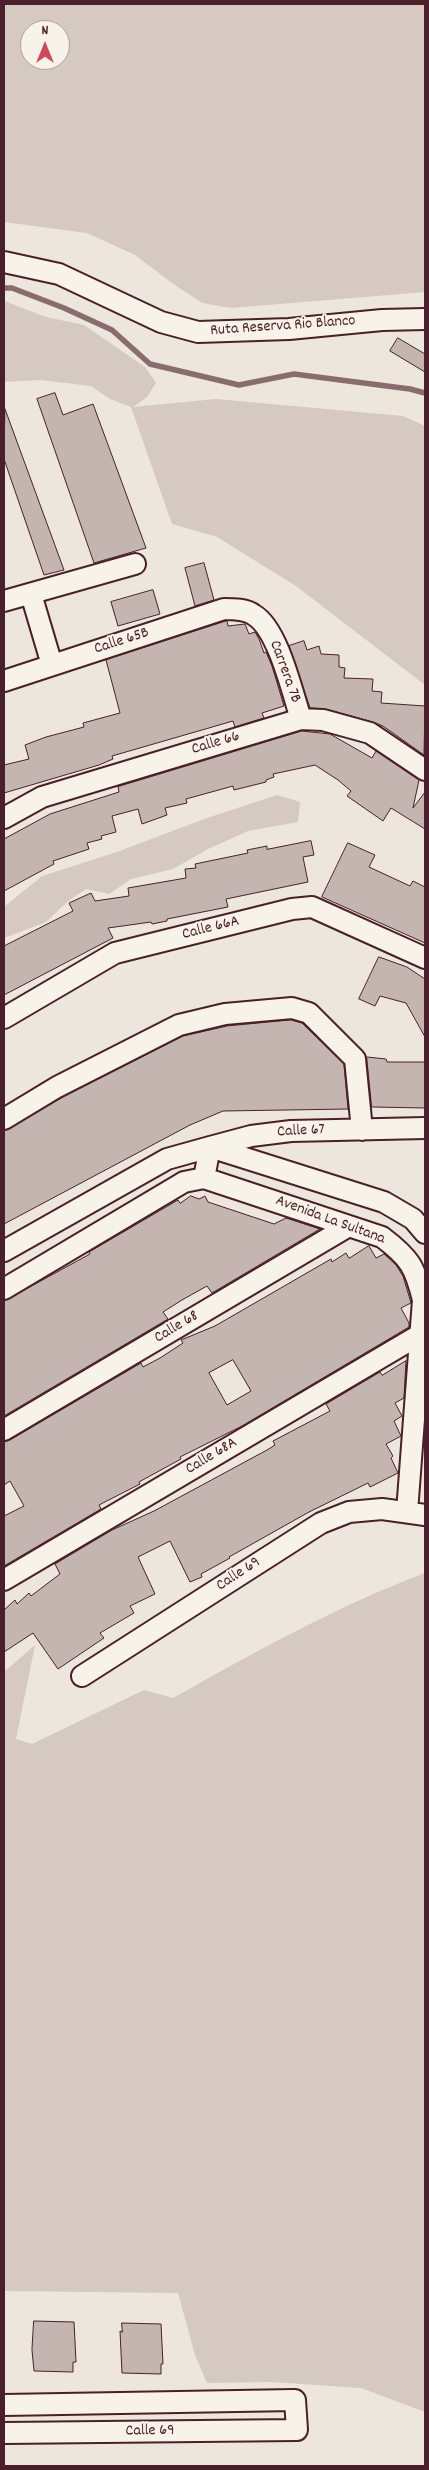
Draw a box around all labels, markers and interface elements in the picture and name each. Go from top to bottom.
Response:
north arrow [20,20,70,70]
text: N [42,21,48,41]
street label: Ruta Reserva Rio Blanco [210,312,356,342]
street label: Calle 65B [92,624,152,660]
street label: Carrera 7B [264,638,304,706]
street label: Calle 66 [190,728,242,760]
street label: Calle 66A [180,913,242,945]
street label: Calle 67 [277,1121,325,1143]
street label: Avenida La Sultana [273,1192,387,1250]
street label: Calle 68 [151,1307,203,1349]
street label: Calle 68A [183,1434,241,1480]
street label: Calle 69 [213,1554,265,1596]
street label: Calle 69 [125,2422,175,2442]

